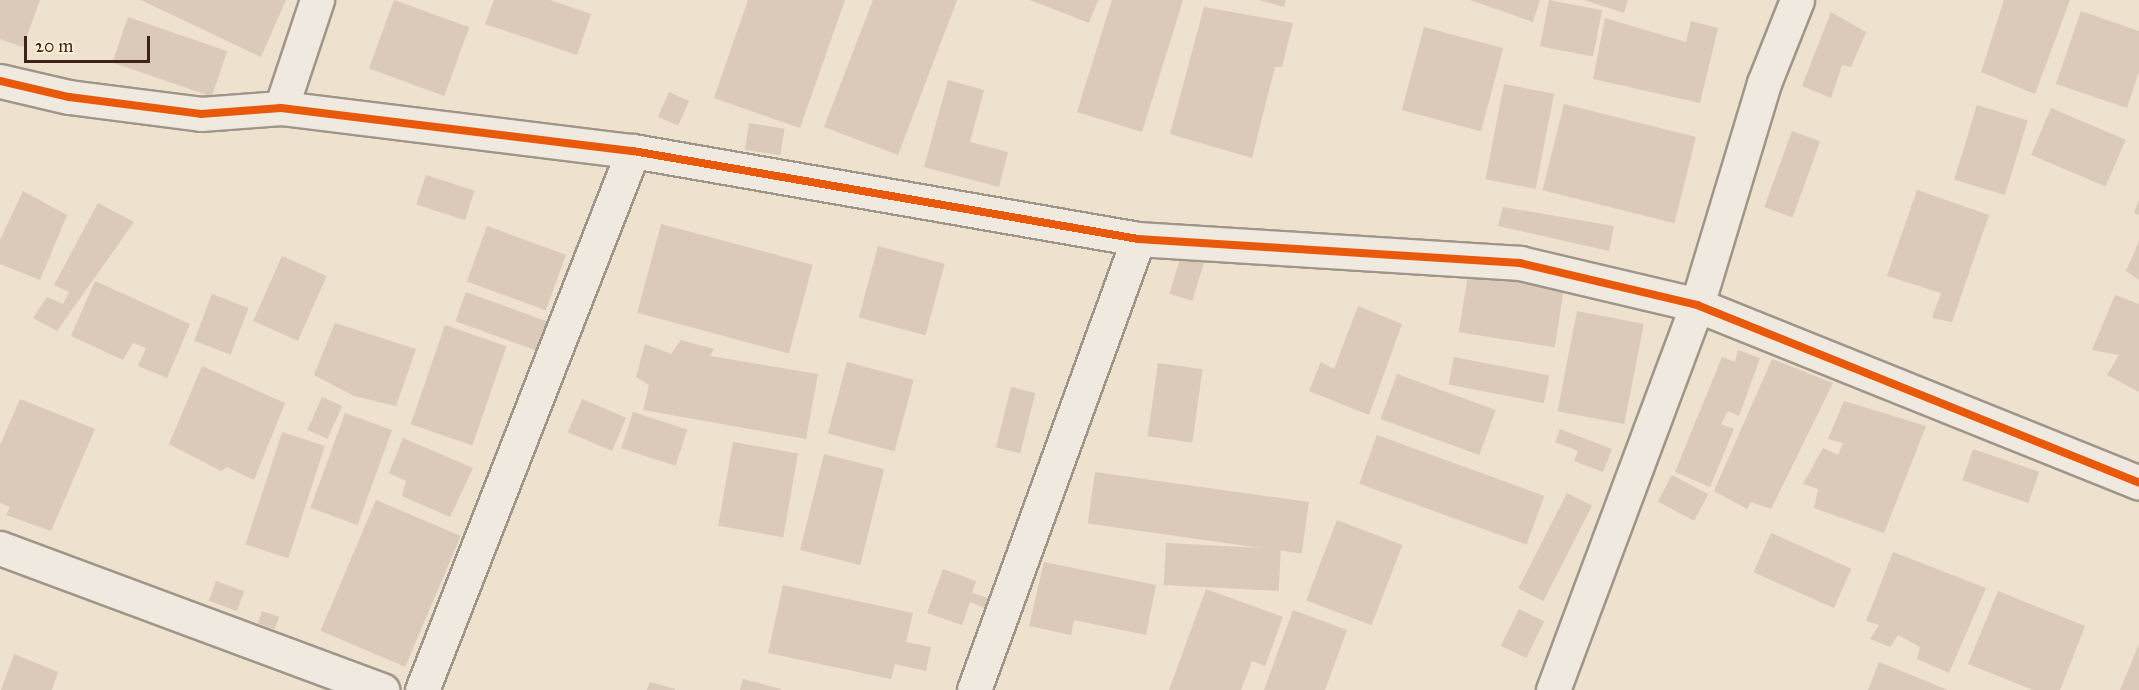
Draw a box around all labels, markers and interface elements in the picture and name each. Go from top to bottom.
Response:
scale bar [27,24,153,62]
text: 20 m [35,35,73,57]

